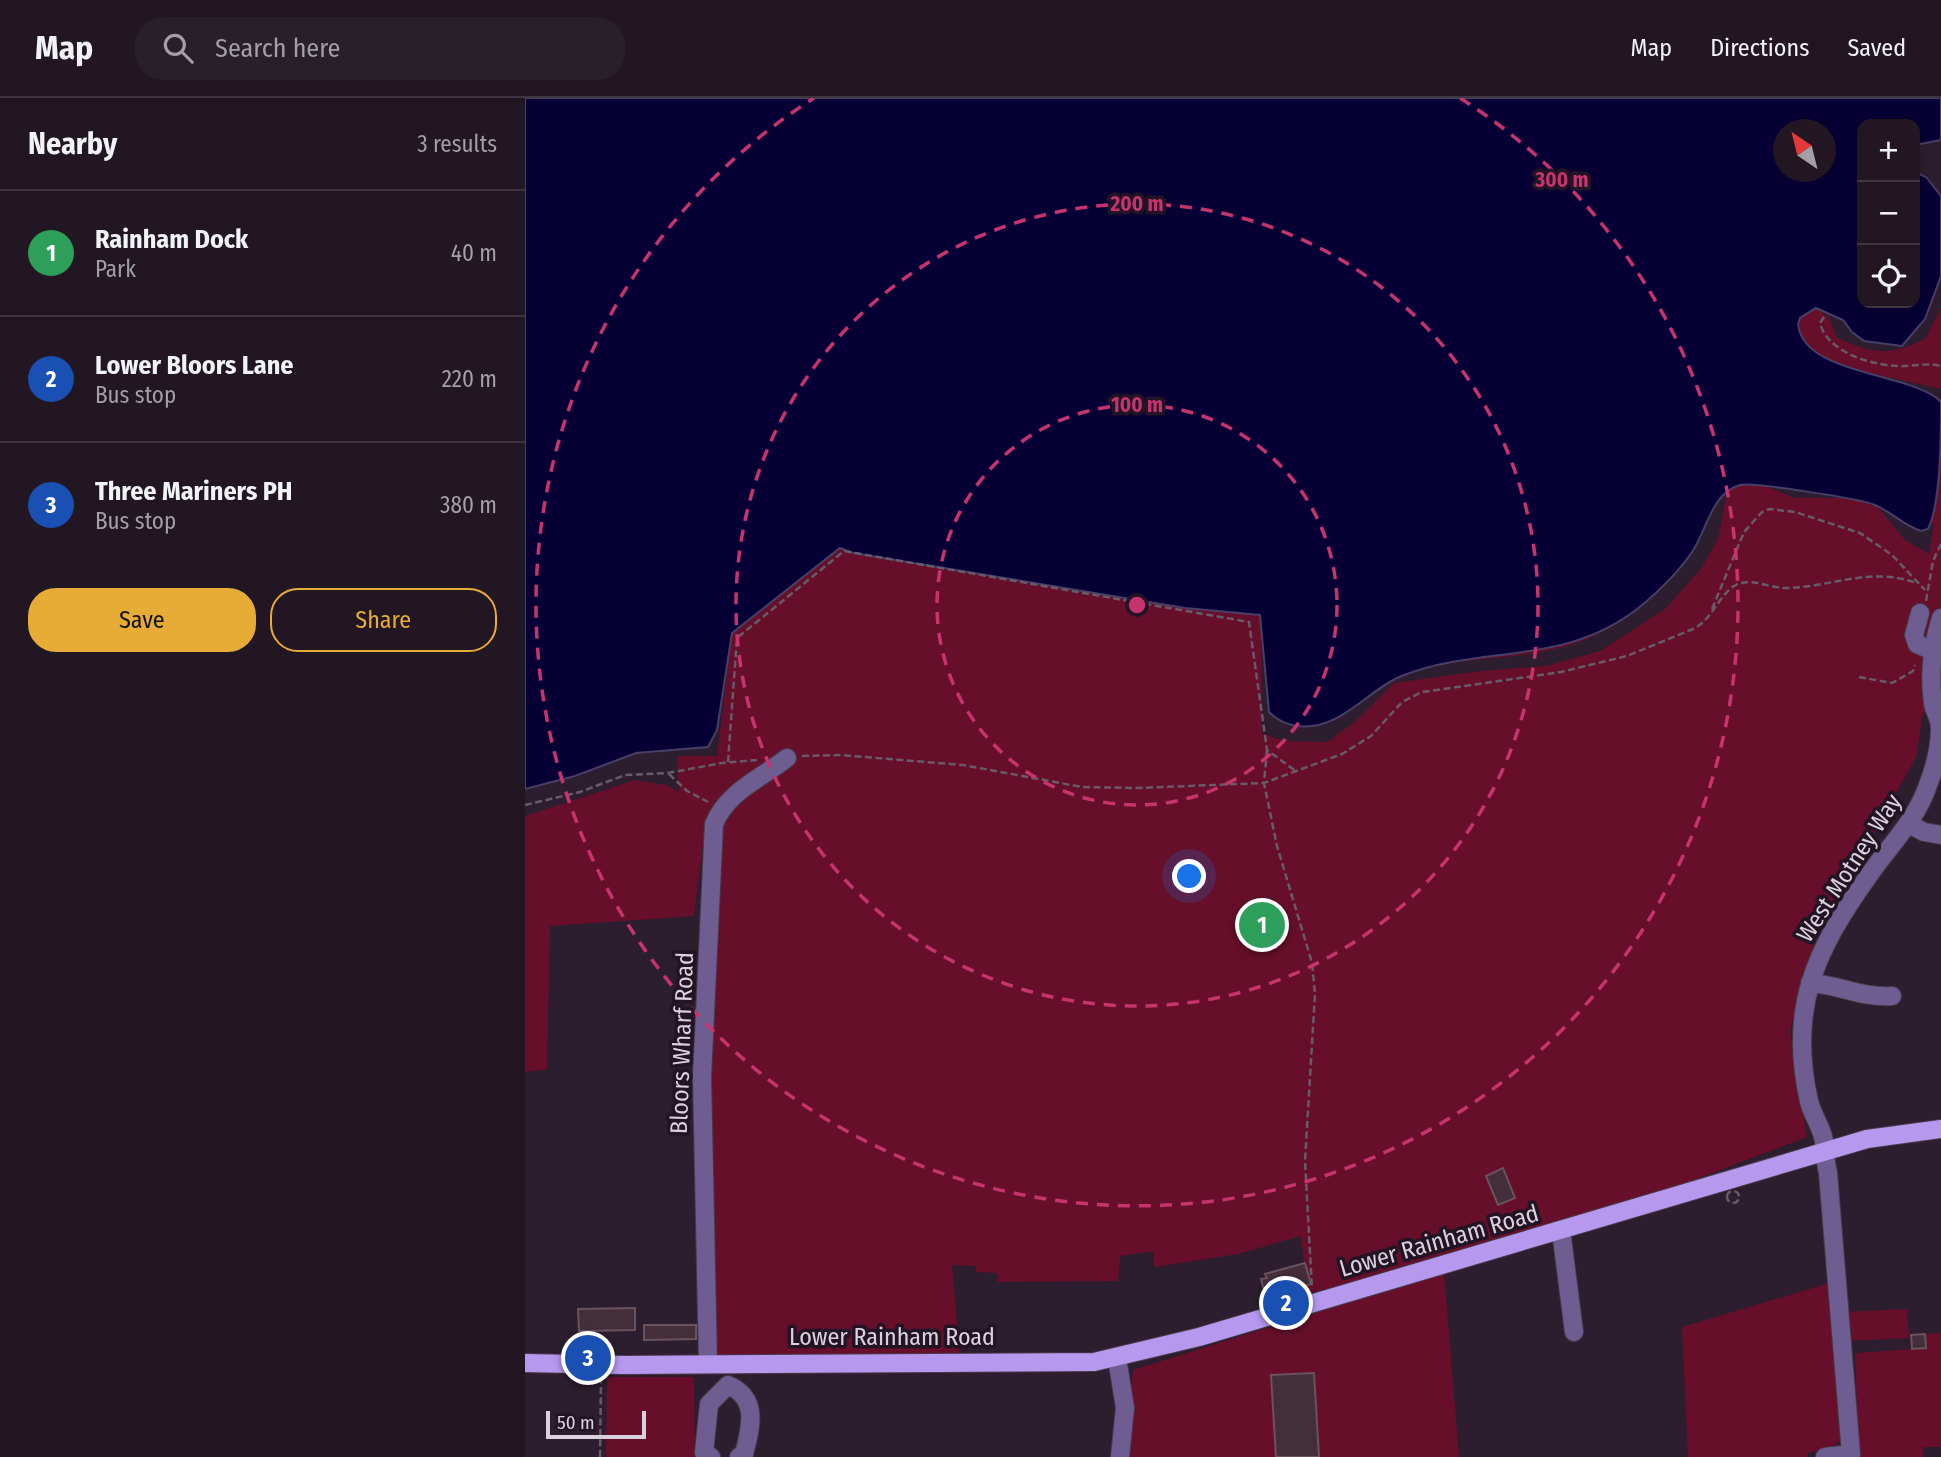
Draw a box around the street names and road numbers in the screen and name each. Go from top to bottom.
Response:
street label: West Motney Way [1791,788,1907,947]
street label: Bloors Wharf Road [665,952,699,1134]
street label: Lower Rainham Road [1336,1199,1542,1283]
street label: Lower Rainham Road [789,1323,995,1351]

